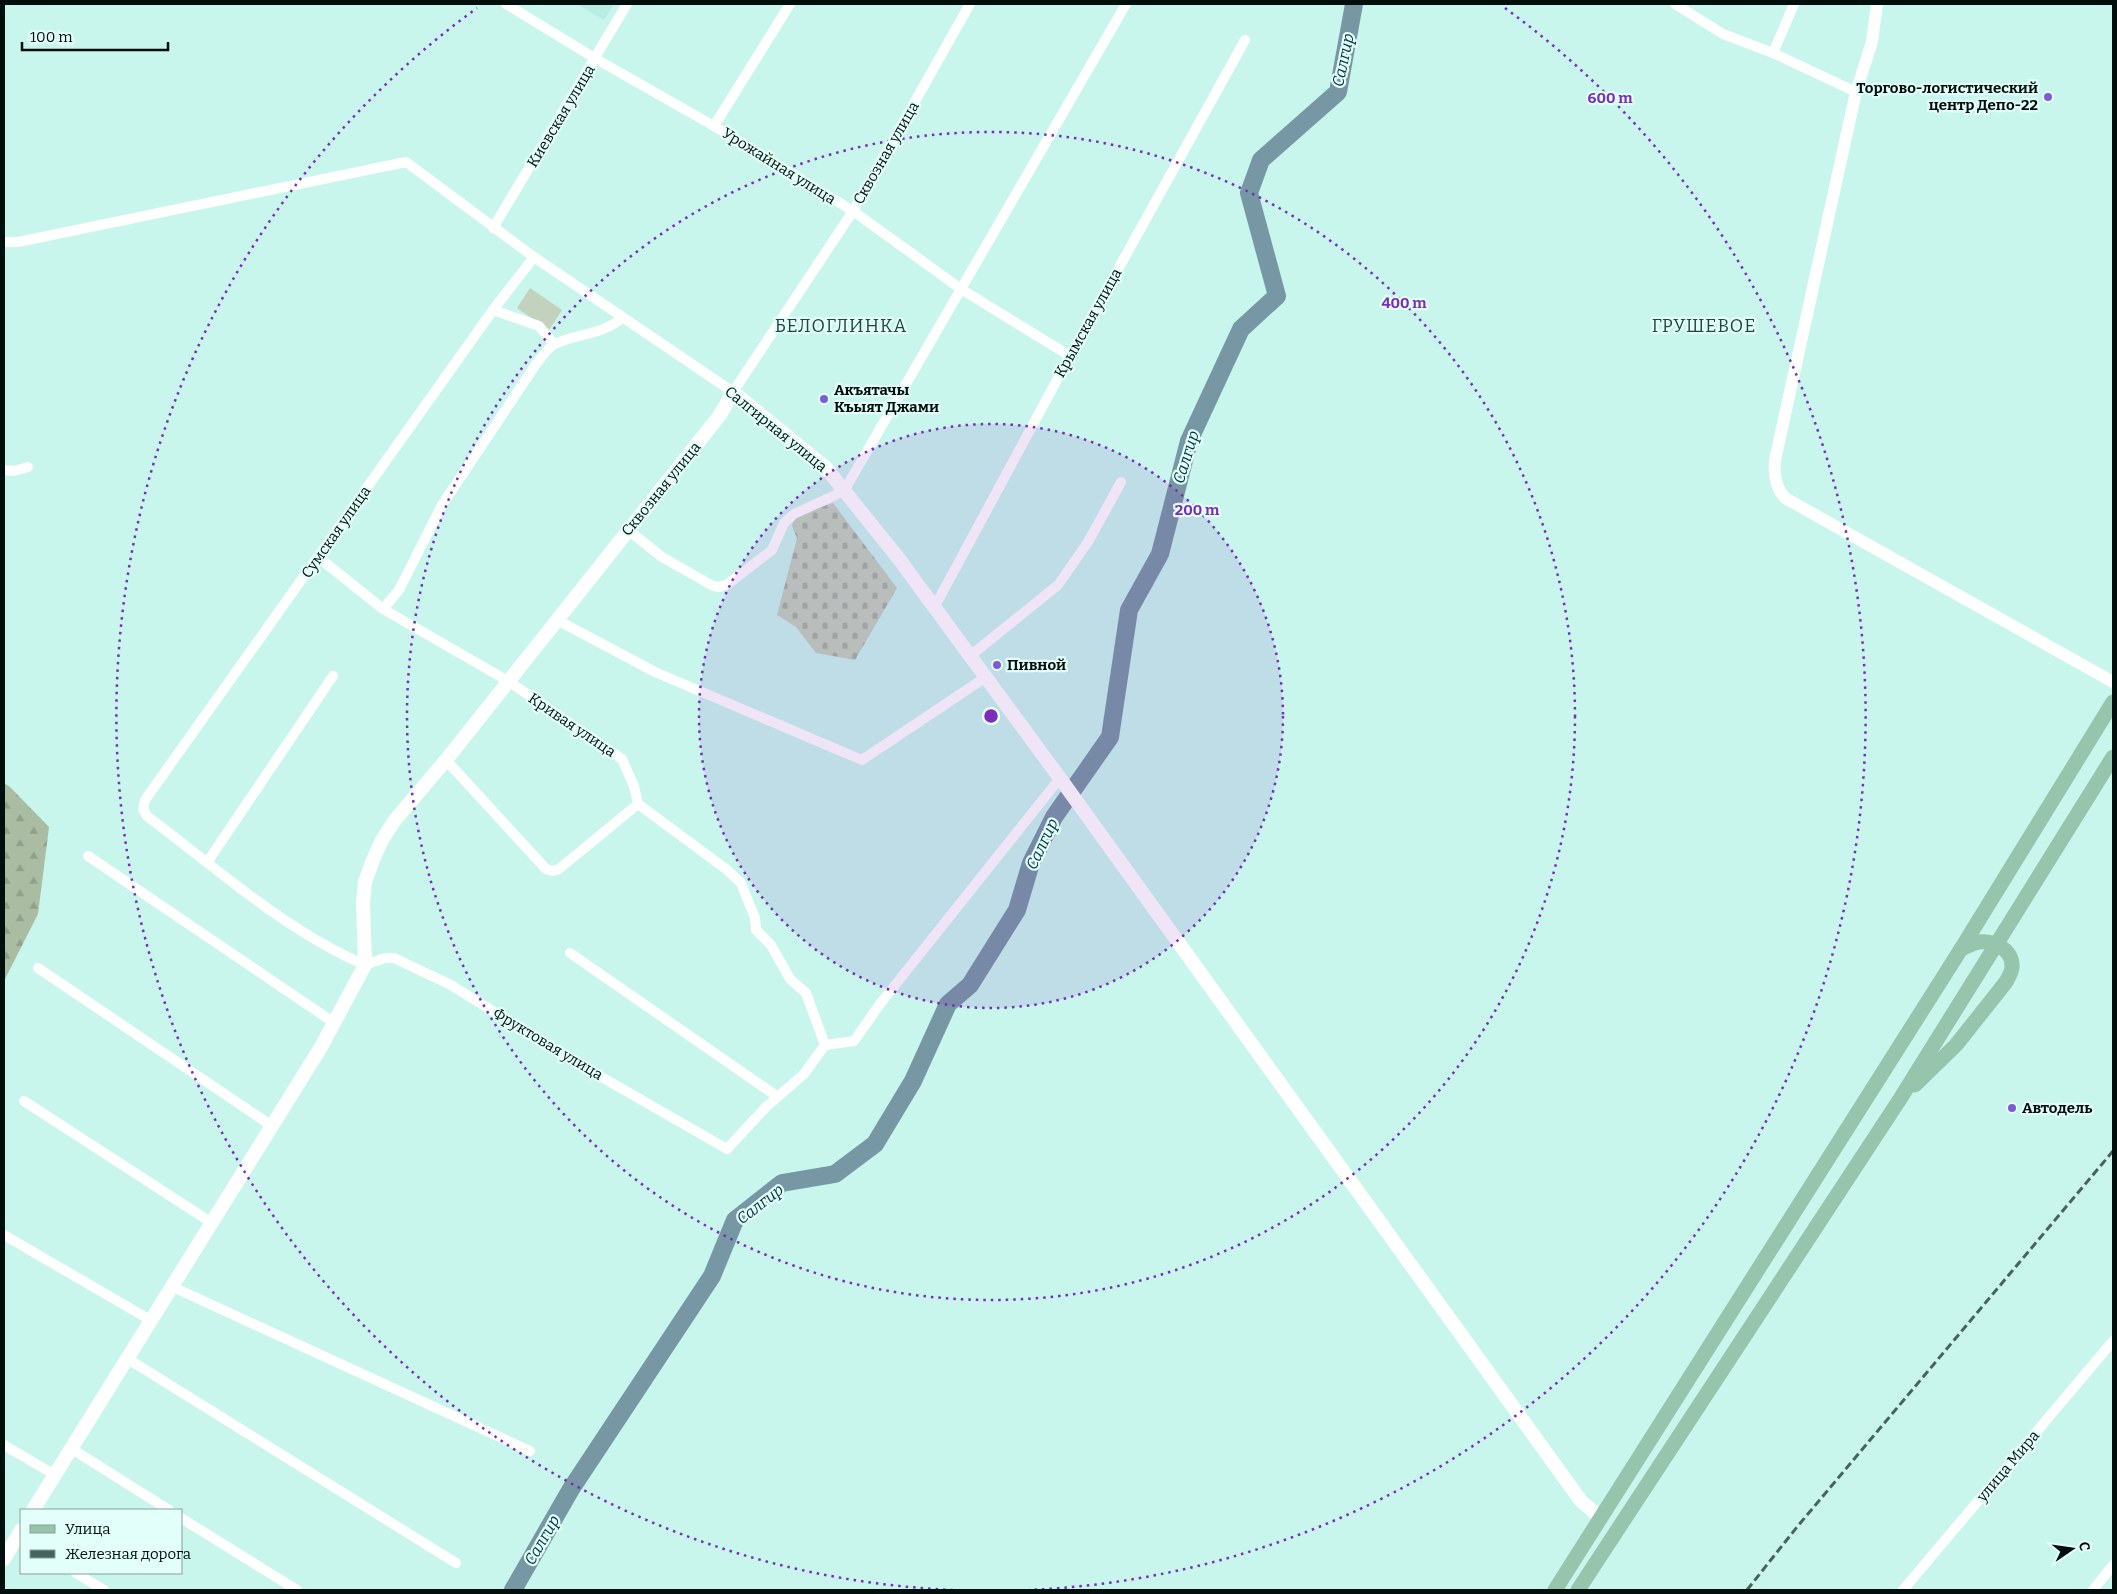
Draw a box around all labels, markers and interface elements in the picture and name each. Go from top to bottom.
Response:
scale bar [22,20,169,52]
text: 100 m [30,28,73,46]
water label: Салгир [1328,32,1358,88]
street label: Киевская улица [523,61,599,171]
place label: Торгово-логистический центр Депо-22 [1856,79,2038,114]
text: 600 m [1588,89,1633,107]
marker: Торгово-логистический центр Депо-22 [2042,91,2054,103]
street label: Сквозная улица [849,98,923,208]
street label: Урожайная улица [719,124,839,208]
street label: Крымская улица [1051,265,1125,381]
text: 400 m [1381,294,1427,312]
district label: БЕЛОГЛИНКА [775,315,907,337]
district label: ГРУШЕВОЕ [1652,315,1756,337]
place label: Акъятачы Къыят Джами [834,381,939,416]
street label: Салгирная улица [721,382,831,476]
marker: Акъятачы Къыят Джами [818,393,830,405]
water label: Салгир [1169,428,1203,486]
street label: Сквозная улица [618,438,704,540]
street label: Сумская улица [298,483,374,581]
text: 200 m [1175,501,1220,519]
place label: Пивной [1007,656,1066,674]
marker: Пивной [991,659,1003,671]
street label: Кривая улица [525,689,619,761]
centre of rings [982,707,1000,725]
water label: Салгир [1022,816,1062,872]
street label: Фруктовая улица [490,1004,606,1084]
place label: Автодель [2022,1099,2092,1117]
marker: Автодель [2006,1102,2018,1114]
water label: Салгир [733,1180,787,1228]
street label: улица Мира [1972,1427,2043,1506]
legend [20,1509,182,1574]
water label: Салгир [520,1512,564,1568]
text: Улица [65,1520,111,1538]
north arrow [2047,1524,2097,1574]
text: С [2075,1540,2093,1553]
text: Железная дорога [65,1545,191,1563]

